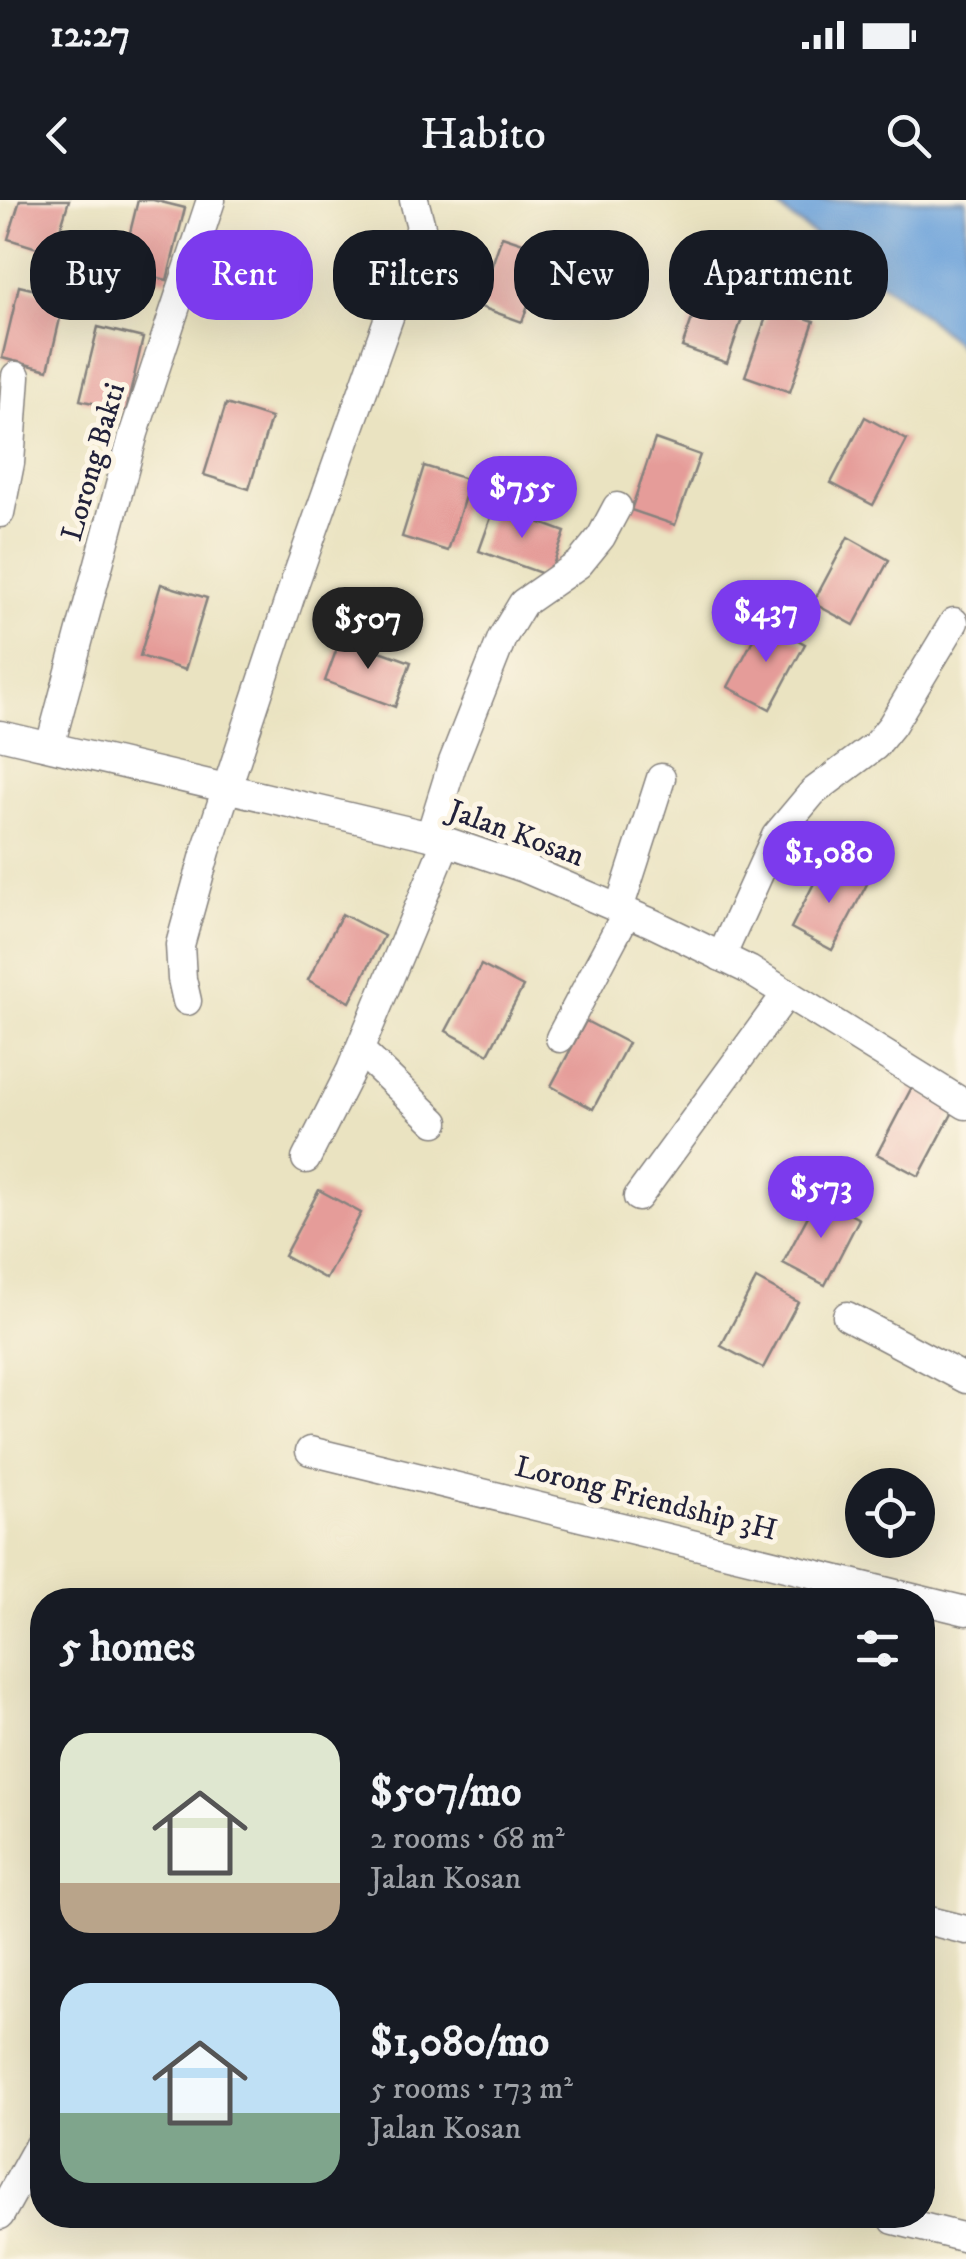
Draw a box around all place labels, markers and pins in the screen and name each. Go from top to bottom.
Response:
pin: $755 [463,456,581,541]
pin: $437 [707,580,825,665]
pin: $507 [309,587,427,672]
pin: $1,080 [748,821,910,906]
pin: $573 [762,1156,880,1241]

